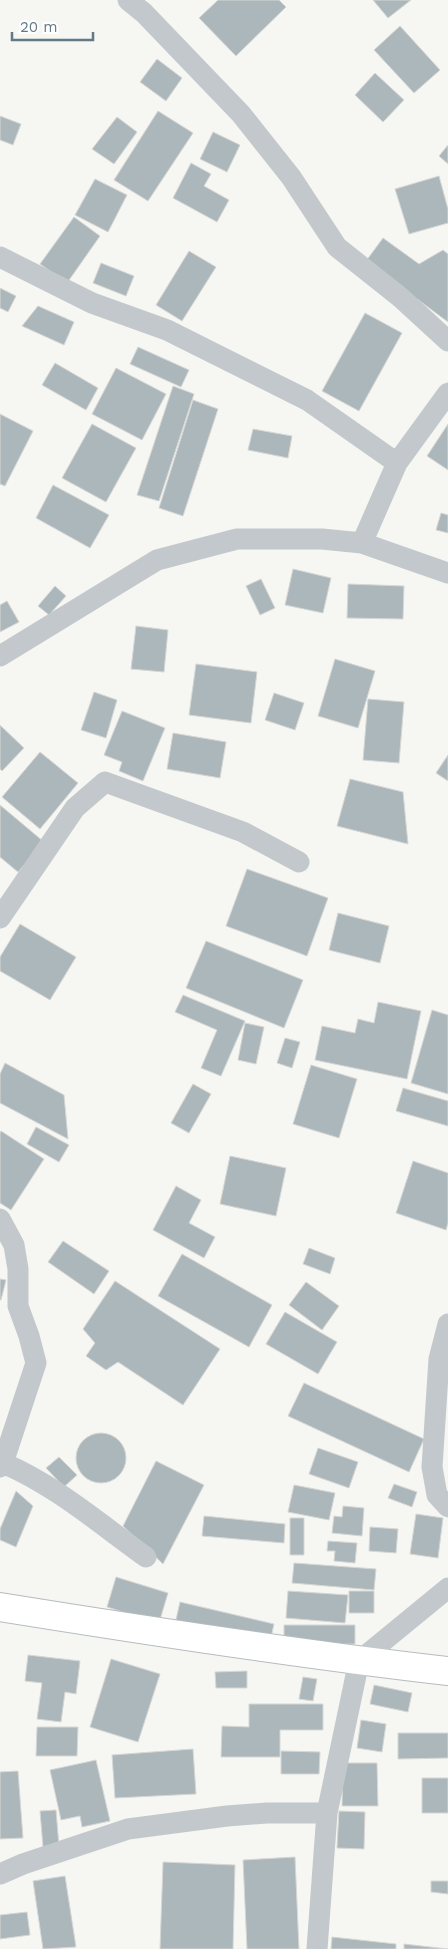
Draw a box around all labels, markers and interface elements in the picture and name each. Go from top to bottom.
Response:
scale bar [12,10,94,42]
text: 20 m [20,18,58,36]

